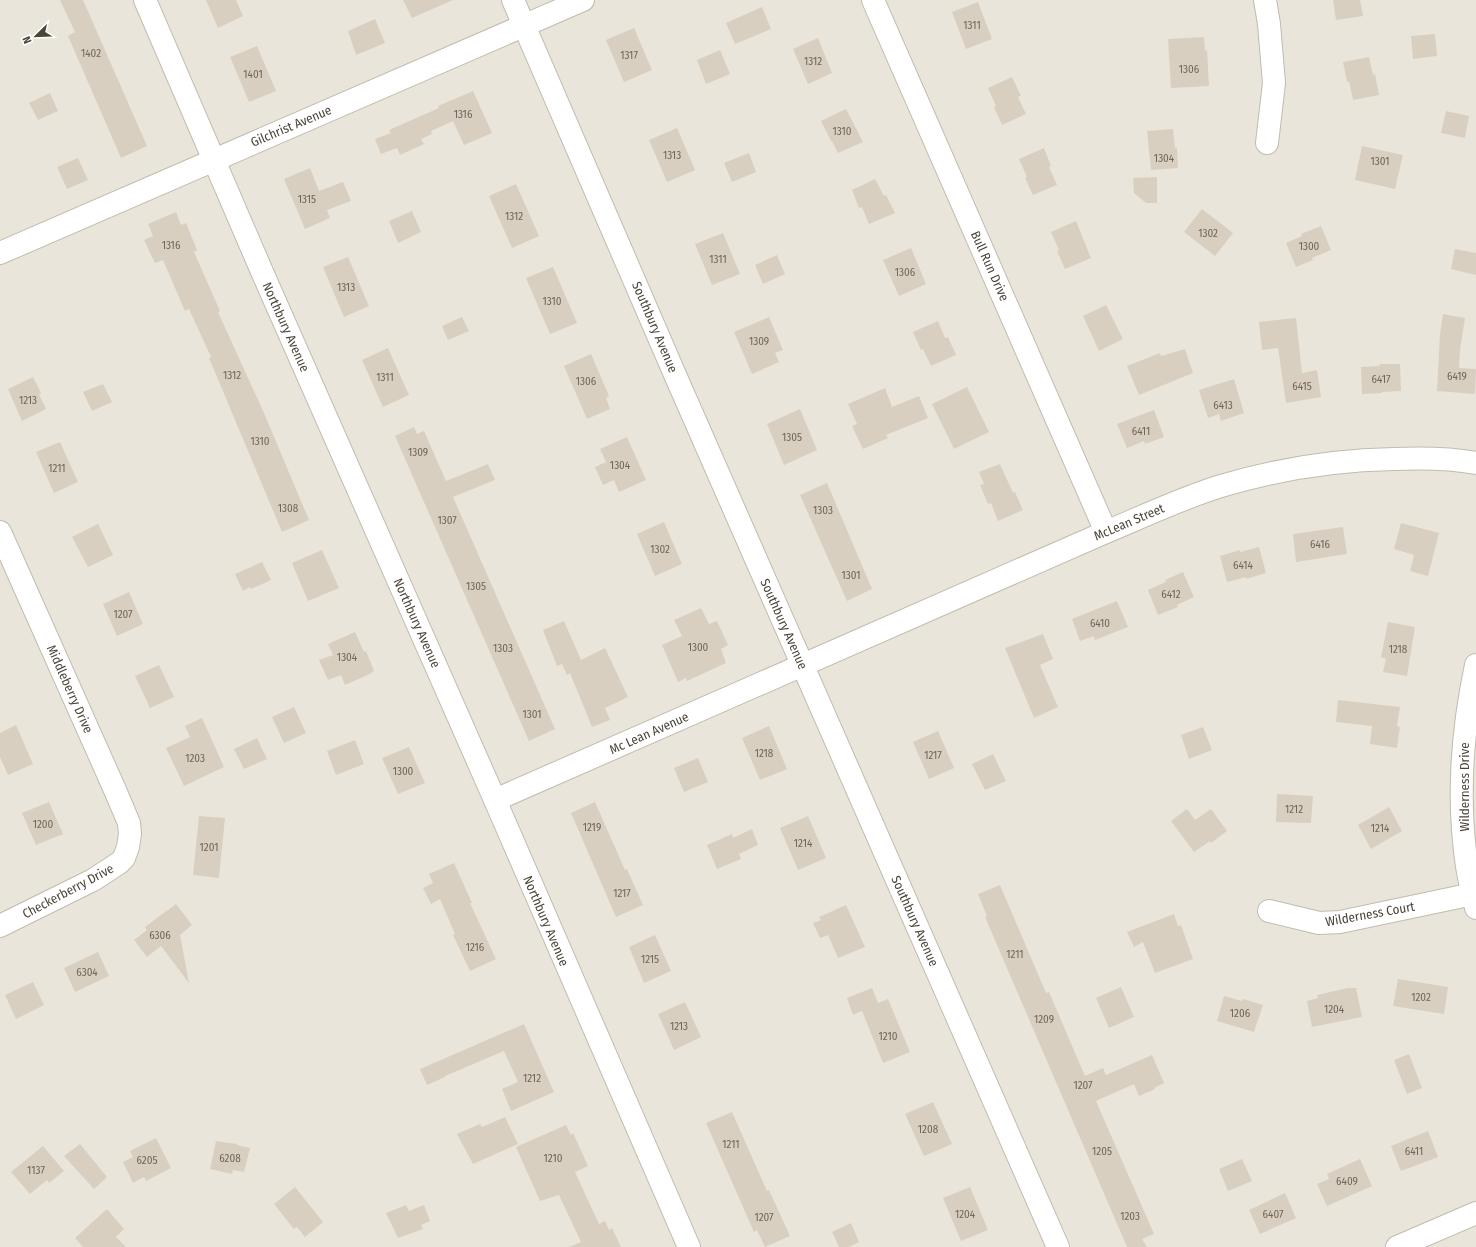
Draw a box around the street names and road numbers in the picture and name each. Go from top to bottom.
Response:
street label: Gilchrist Avenue [248,102,334,150]
street label: Bull Run Drive [968,229,1012,303]
street label: Southbury Avenue [629,279,681,375]
street label: Northbury Avenue [260,280,312,374]
street label: McLean Street [1092,500,1167,544]
street label: Northbury Avenue [391,576,443,670]
street label: Southbury Avenue [757,576,811,672]
street label: Middleberry Drive [44,643,96,735]
street label: Mc Lean Avenue [607,709,691,757]
street label: Wilderness Drive [1457,742,1472,832]
street label: Checkerberry Drive [20,861,116,921]
street label: Southbury Avenue [888,873,942,969]
street label: Northbury Avenue [520,874,572,968]
street label: Wilderness Court [1324,899,1417,929]

